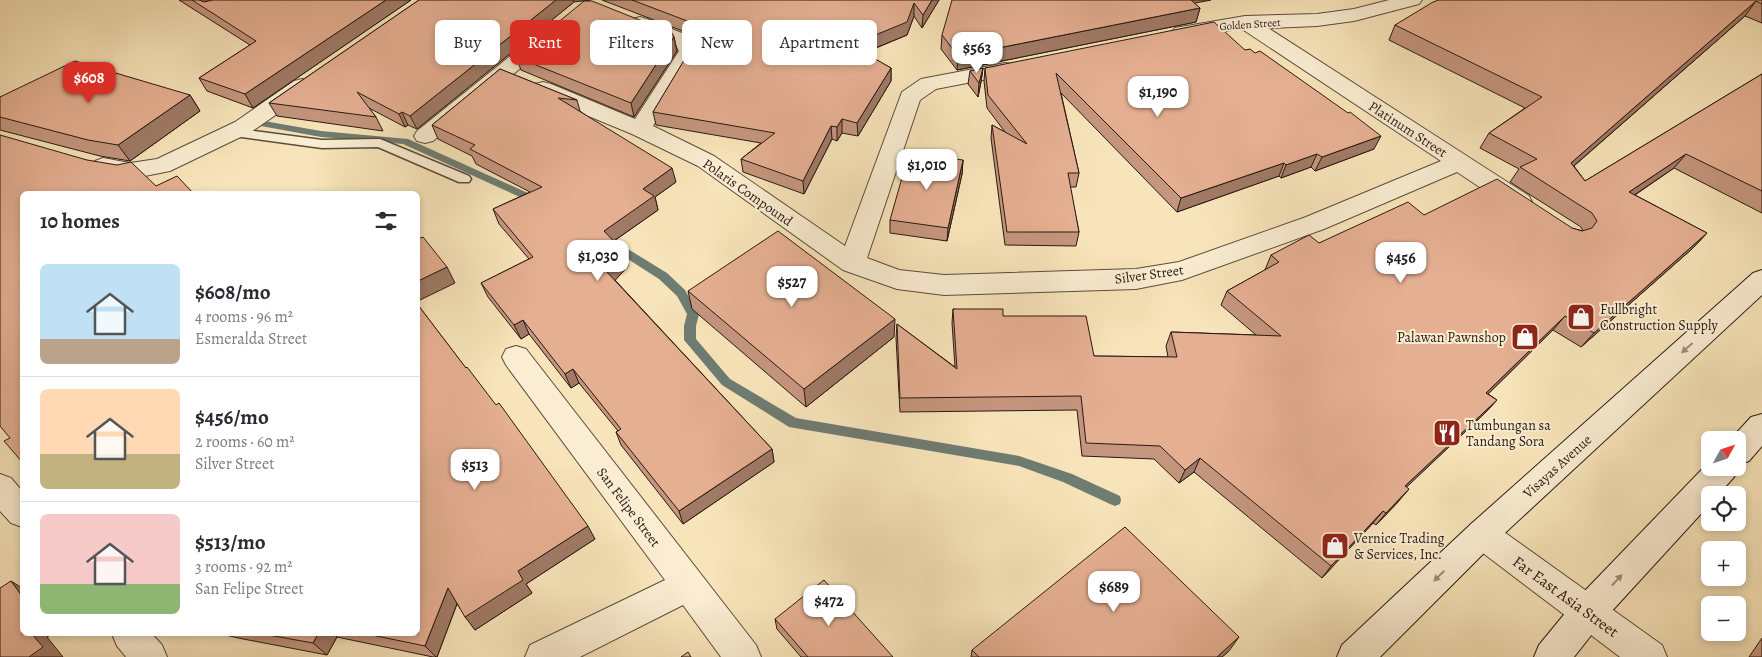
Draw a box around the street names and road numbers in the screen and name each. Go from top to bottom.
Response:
street label: Golden Street [1219,15,1282,34]
street label: Platinum Street [1365,97,1451,162]
street label: Polaris Compound [699,154,797,231]
street label: Silver Street [1113,260,1185,289]
street label: Visayas Avenue [1518,430,1596,503]
street label: San Felipe Street [592,464,665,551]
street label: Far East Asia Street [1508,551,1623,643]

